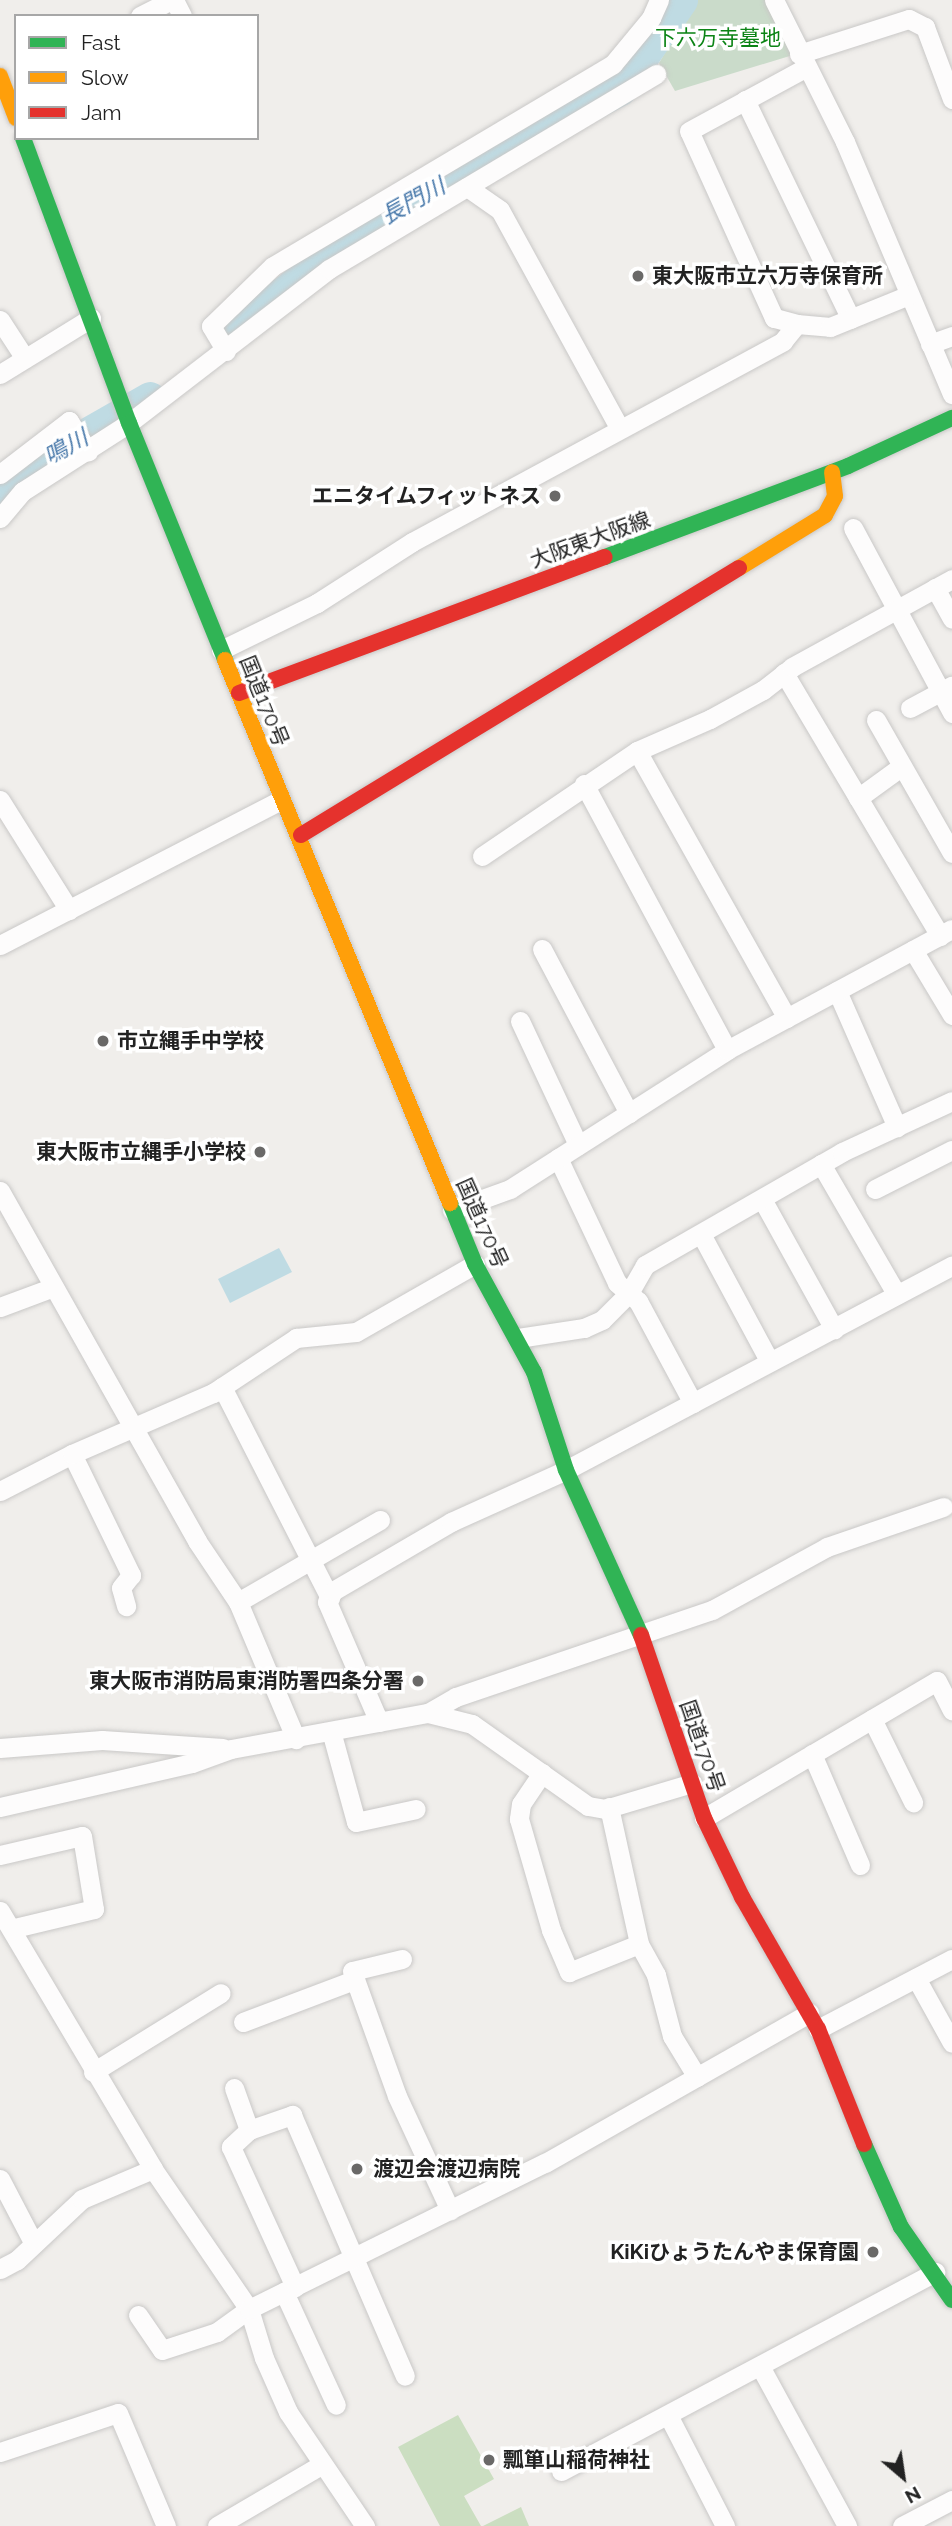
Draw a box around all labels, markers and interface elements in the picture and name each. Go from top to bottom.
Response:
legend [14,14,259,140]
park label: 下六万寺墓地 [655,25,781,51]
text: Fast [81,30,121,55]
text: Slow [81,65,129,90]
text: Jam [81,100,122,125]
water label: 長門川 [376,172,450,230]
place label: 東大阪市立六万寺保育所 [652,263,883,289]
marker: 東大阪市立六万寺保育所 [630,268,646,284]
water label: 鳴川 [39,424,93,470]
place label: エニタイムフィットネス [310,483,541,509]
marker: エニタイムフィットネス [547,488,563,504]
street label: 大阪東大阪線 [526,507,654,573]
street label: 国道170号 [234,652,294,750]
place label: 市立縄手中学校 [117,1028,264,1054]
marker: 市立縄手中学校 [95,1033,111,1049]
place label: 東大阪市立縄手小学校 [36,1139,246,1165]
marker: 東大阪市立縄手小学校 [252,1144,268,1160]
street label: 国道170号 [451,1174,513,1272]
place label: 東大阪市消防局東消防署四条分署 [89,1668,404,1694]
marker: 東大阪市消防局東消防署四条分署 [410,1673,426,1689]
street label: 国道170号 [674,1697,730,1795]
place label: 渡辺会渡辺病院 [373,2156,520,2182]
marker: 渡辺会渡辺病院 [347,2159,367,2179]
place label: KiKiひょうたんやま保育園 [610,2239,859,2265]
marker: KiKiひょうたんやま保育園 [865,2244,881,2260]
north arrow [868,2442,938,2512]
place label: 瓢箪山稲荷神社 [503,2447,650,2473]
marker: 瓢箪山稲荷神社 [481,2452,497,2468]
text: N [902,2482,925,2509]

